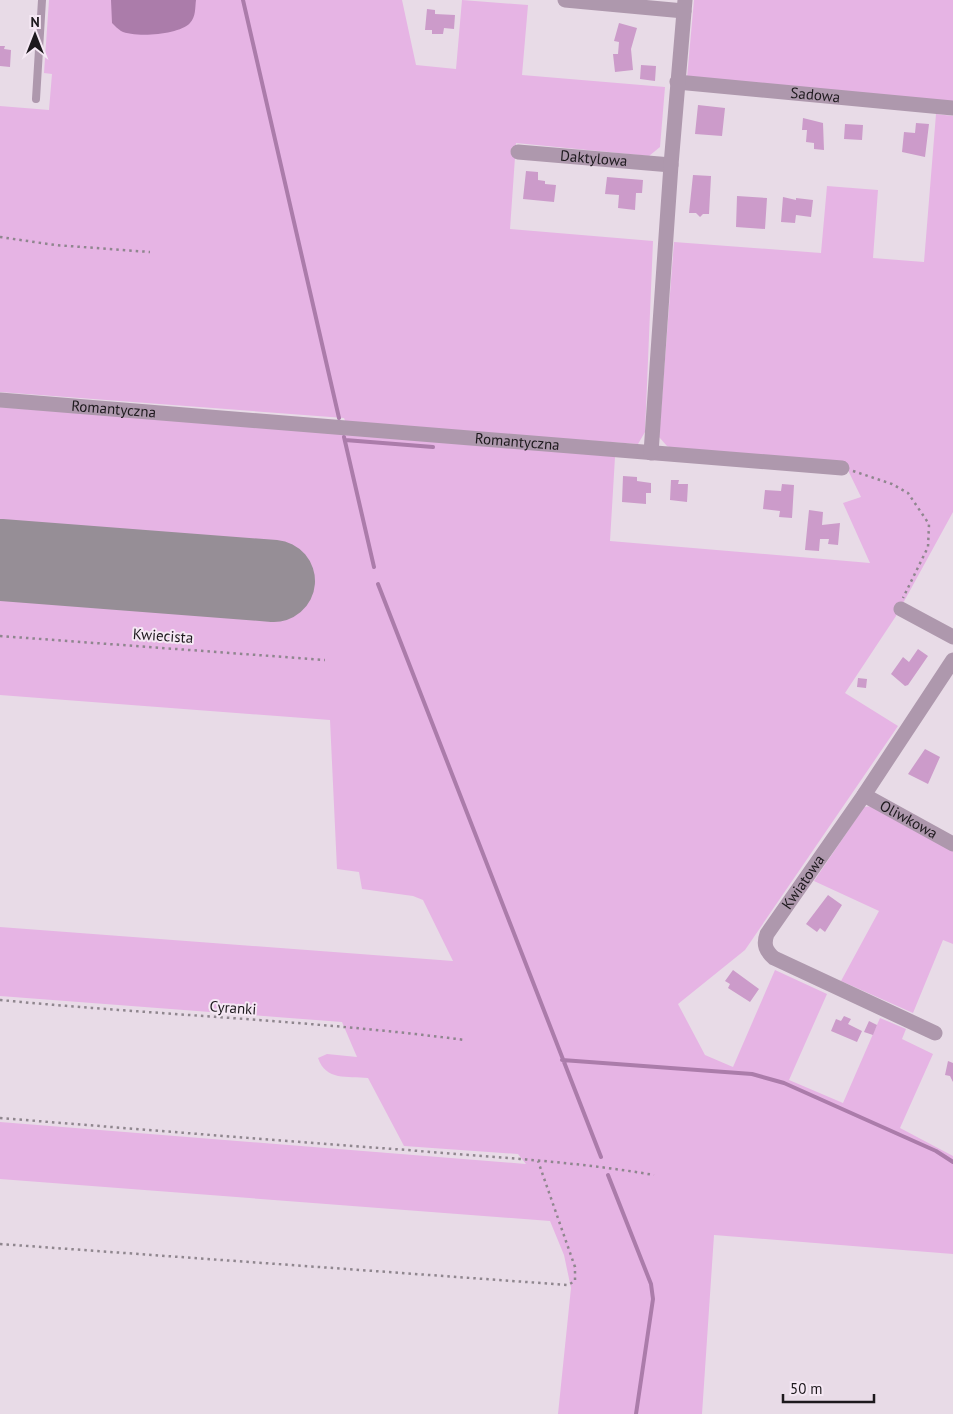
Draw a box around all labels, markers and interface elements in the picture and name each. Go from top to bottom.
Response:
north arrow [10,10,60,60]
text: N [30,13,40,31]
street label: Sadowa [790,83,841,106]
street label: Daktylowa [559,146,628,170]
street label: Romantyczna [71,396,157,422]
street label: Romantyczna [474,428,560,454]
street label: Kwiecista [132,624,194,647]
street label: Oliwkowa [877,796,941,843]
street label: Kwiatowa [777,851,828,913]
street label: Cyranki [209,996,257,1019]
scale bar [783,1372,874,1404]
text: 50 m [790,1379,823,1398]

